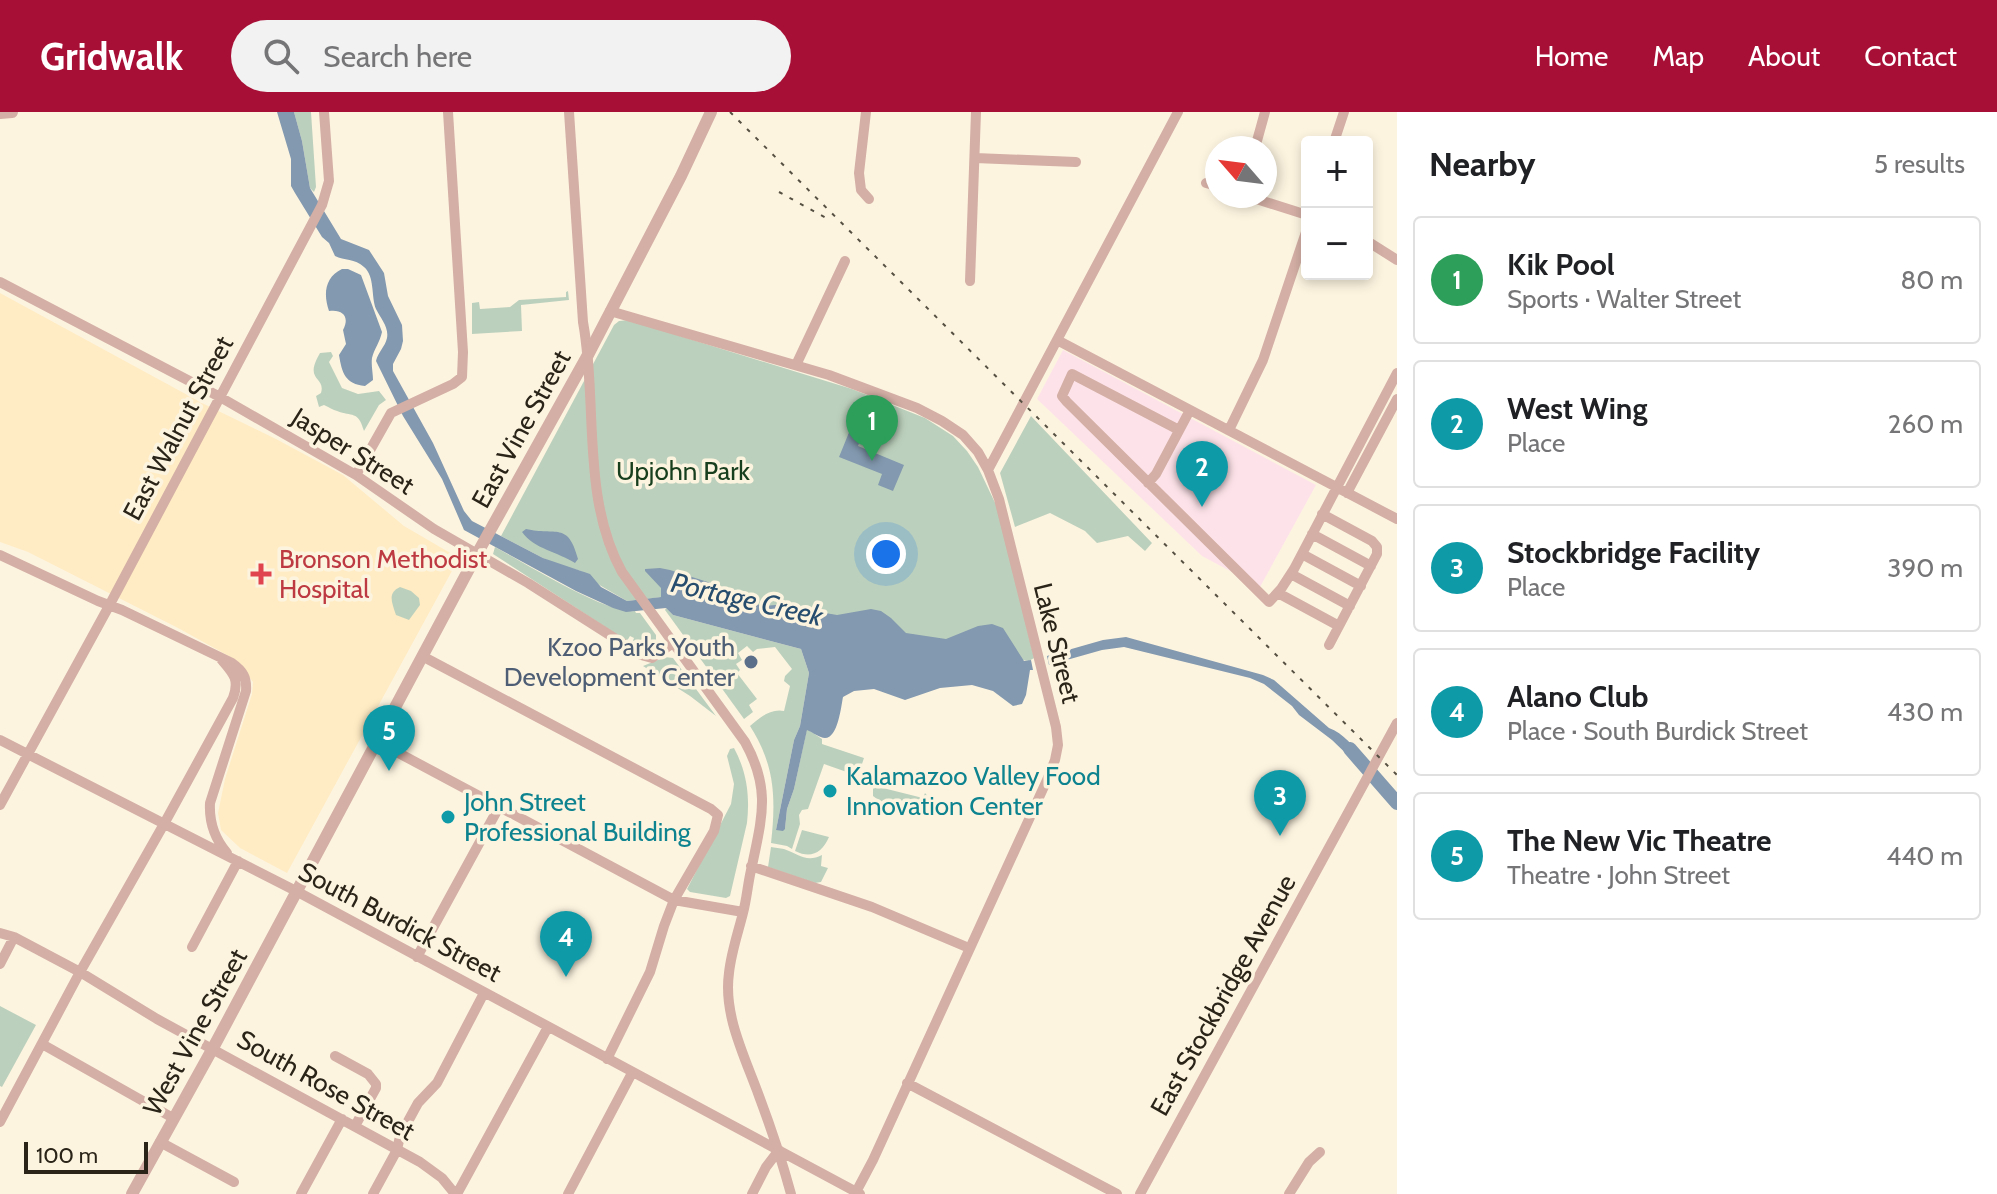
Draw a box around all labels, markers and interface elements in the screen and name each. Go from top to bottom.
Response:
search box [231,20,791,92]
text: Gridwalk [40,33,183,80]
icon: search [259,34,303,78]
text: Search here [323,38,472,75]
text: Home [1535,39,1608,73]
text: Map [1652,39,1704,73]
text: About [1748,39,1820,73]
text: Contact [1864,39,1957,73]
north arrow [1205,136,1277,208]
map controls [1301,136,1373,280]
button: + [1301,136,1373,208]
text: Nearby [1429,143,1536,185]
text: 5 results [1874,148,1965,180]
button: − [1301,208,1373,280]
text: Kik Pool [1507,246,1615,283]
text: 1 [1452,264,1462,296]
text: 80 m [1900,264,1963,296]
text: Sports · Walter Street [1507,283,1741,315]
street label: East Walnut Street [116,330,240,526]
street label: East Vine Street [465,344,578,513]
text: West Wing [1507,390,1647,427]
pin: 1 [846,395,898,461]
street label: Jasper Street [285,400,420,501]
text: 2 [1450,408,1464,440]
text: 260 m [1888,408,1963,440]
text: Place [1507,427,1565,459]
pin: 2 [1176,441,1228,507]
park label: Upjohn Park [616,455,750,487]
your location [866,534,906,574]
text: Stockbridge Facility [1507,534,1760,571]
place label: Bronson Methodist Hospital [279,543,487,605]
text: 3 [1450,552,1464,584]
text: 390 m [1887,552,1963,584]
marker: Bronson Methodist Hospital [250,563,272,585]
water label: Portage Creek [668,565,827,633]
text: Place [1507,571,1565,603]
street label: Lake Street [1027,580,1087,707]
place label: Kzoo Parks Youth Development Center [504,631,736,693]
marker: Kzoo Parks Youth Development Center [742,653,760,671]
text: Alano Club [1507,678,1648,715]
text: 4 [1449,696,1465,728]
text: 430 m [1887,696,1963,728]
pin: 5 [363,705,415,771]
text: Place · South Burdick Street [1507,715,1808,747]
place label: Kalamazoo Valley Food Innovation Center [846,760,1101,822]
pin: 3 [1254,770,1306,836]
marker: Kalamazoo Valley Food Innovation Center [821,782,839,800]
place label: John Street Professional Building [463,786,692,848]
marker: John Street Professional Building [439,808,457,826]
text: The New Vic Theatre [1507,822,1772,859]
text: 5 [1450,840,1464,872]
text: 440 m [1886,840,1963,872]
street label: South Burdick Street [293,855,507,989]
text: Theatre · John Street [1507,859,1730,891]
street label: East Stockbridge Avenue [1143,869,1303,1121]
pin: 4 [540,911,592,977]
street label: West Vine Street [136,943,254,1121]
street label: South Rose Street [232,1023,421,1147]
scale bar [24,1138,148,1174]
text: 100 m [36,1142,98,1169]

